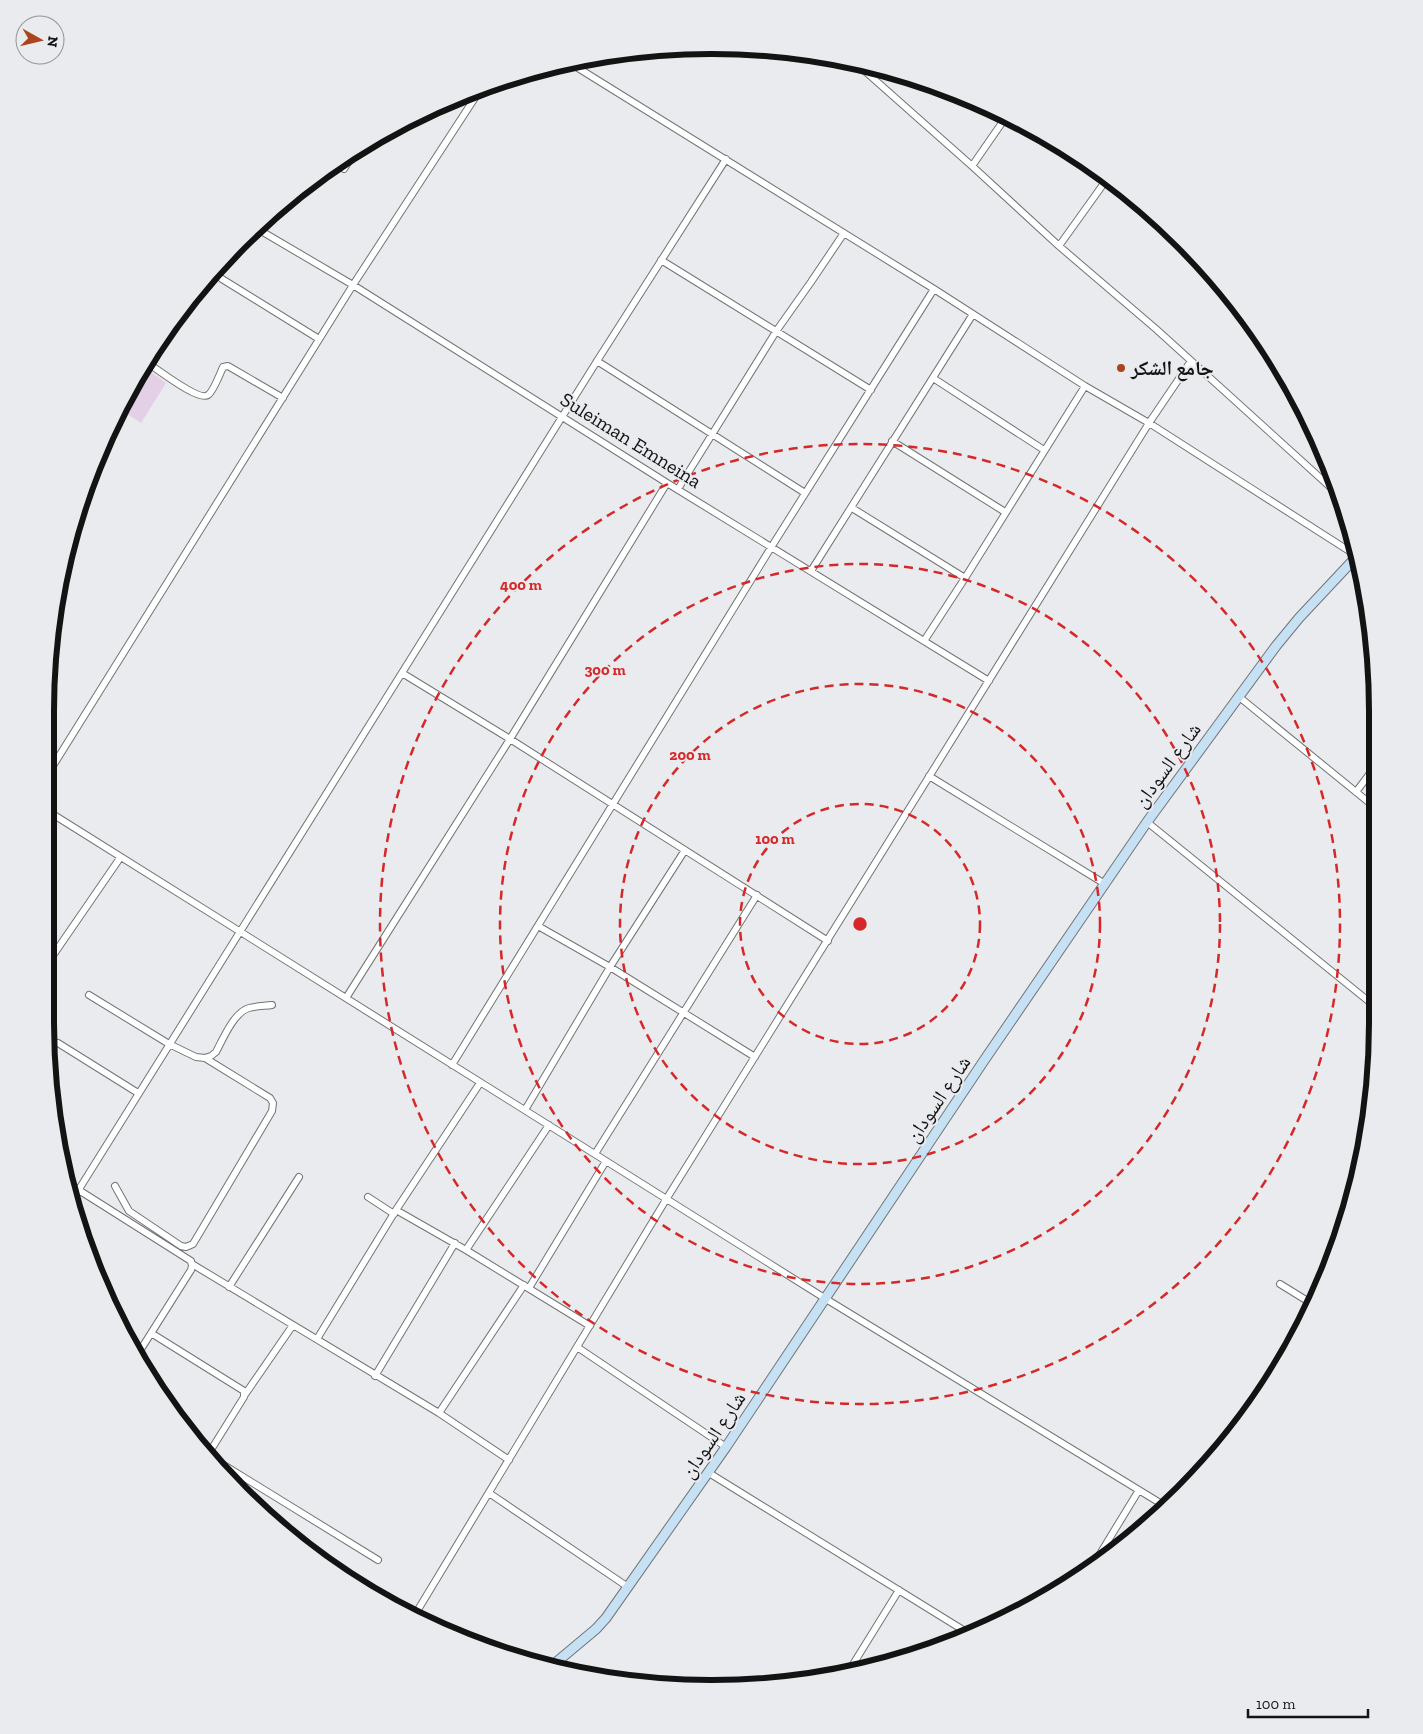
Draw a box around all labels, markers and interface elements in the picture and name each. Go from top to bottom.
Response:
north arrow [15,15,65,65]
text: N [43,35,62,49]
place label: جامع الشكر [1130,356,1214,382]
marker: جامع الشكر [1115,362,1127,374]
street label: Suleiman Emneina [556,387,706,493]
text: 400 m [500,576,542,594]
text: 300 m [584,661,626,679]
street label: شارع السودان [1128,718,1207,813]
text: 200 m [669,746,711,764]
text: 100 m [755,830,795,848]
centre of rings [851,915,869,933]
street label: شارع السودان [900,1051,976,1147]
street label: شارع السودان [675,1387,751,1483]
scale bar [1248,1686,1368,1718]
text: 100 m [1256,1695,1295,1713]

